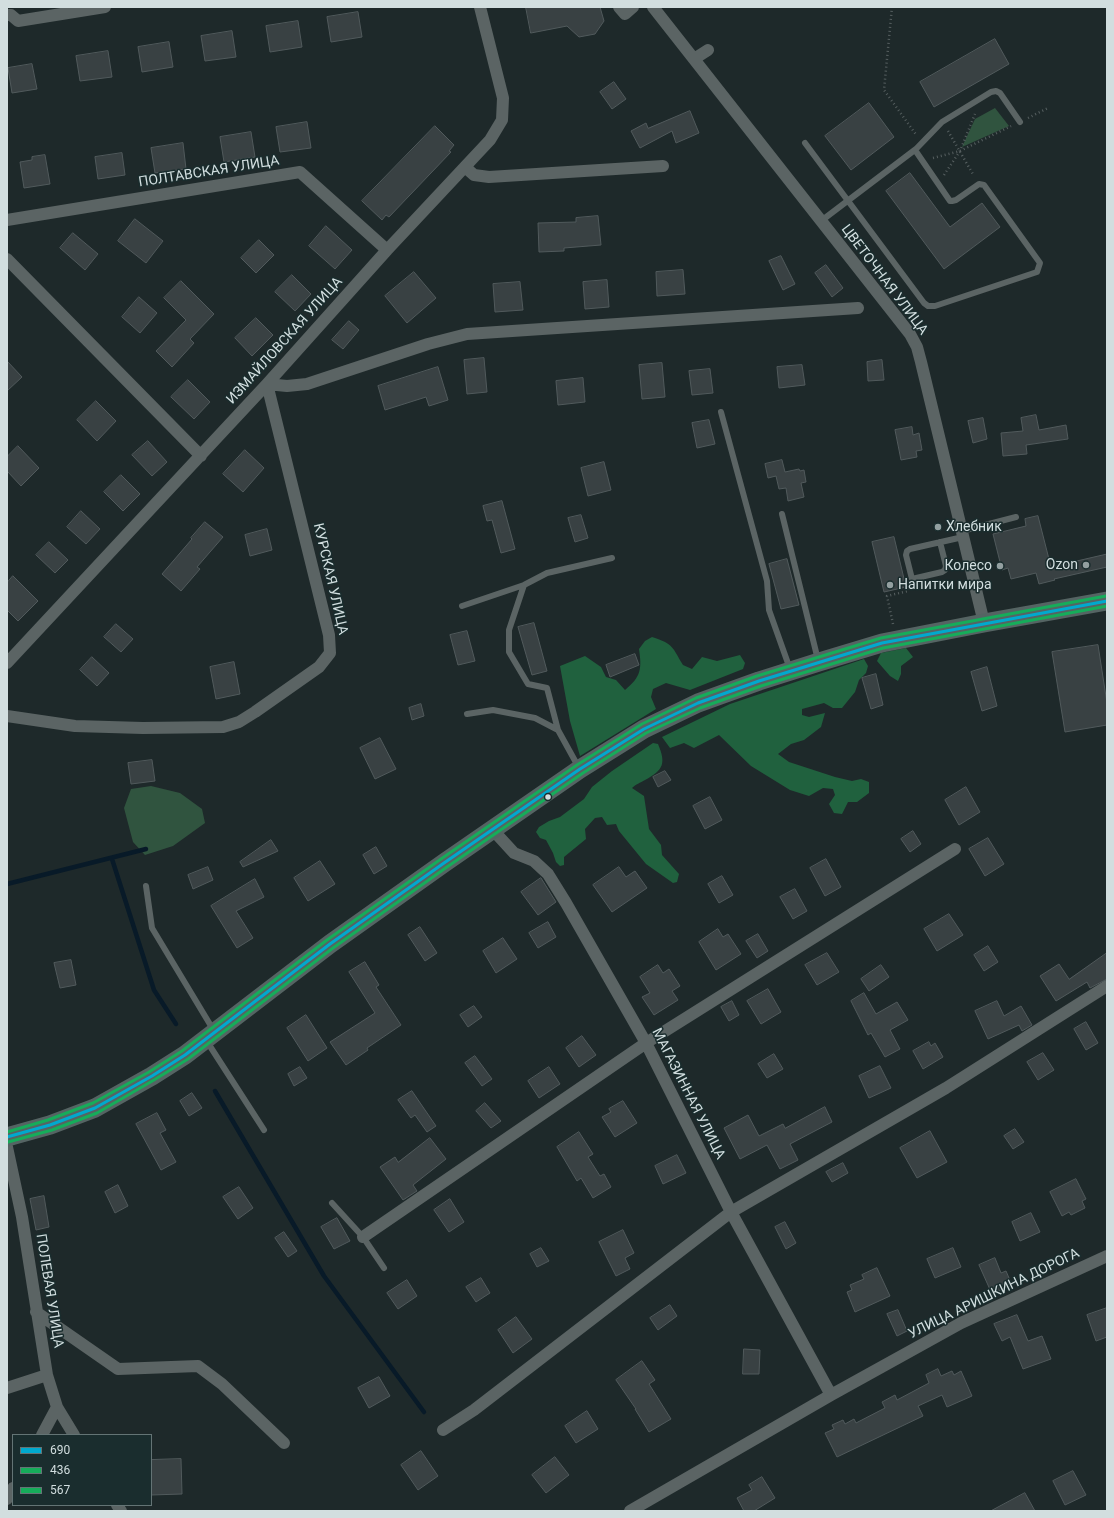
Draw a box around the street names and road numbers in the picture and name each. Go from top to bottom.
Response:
street label: ПОЛТАВСКАЯ УЛИЦА [137,153,281,191]
street label: ЦВЕТОЧНАЯ УЛИЦА [837,221,931,339]
street label: ИЗМАЙЛОВСКАЯ УЛИЦА [223,274,347,408]
street label: КУРСКАЯ УЛИЦА [309,522,351,636]
street label: МАГАЗИННАЯ УЛИЦА [648,1026,728,1162]
street label: ПОЛЕВАЯ УЛИЦА [32,1233,66,1349]
street label: УЛИЦА АРИШКИНА ДОРОГА [906,1245,1082,1343]

